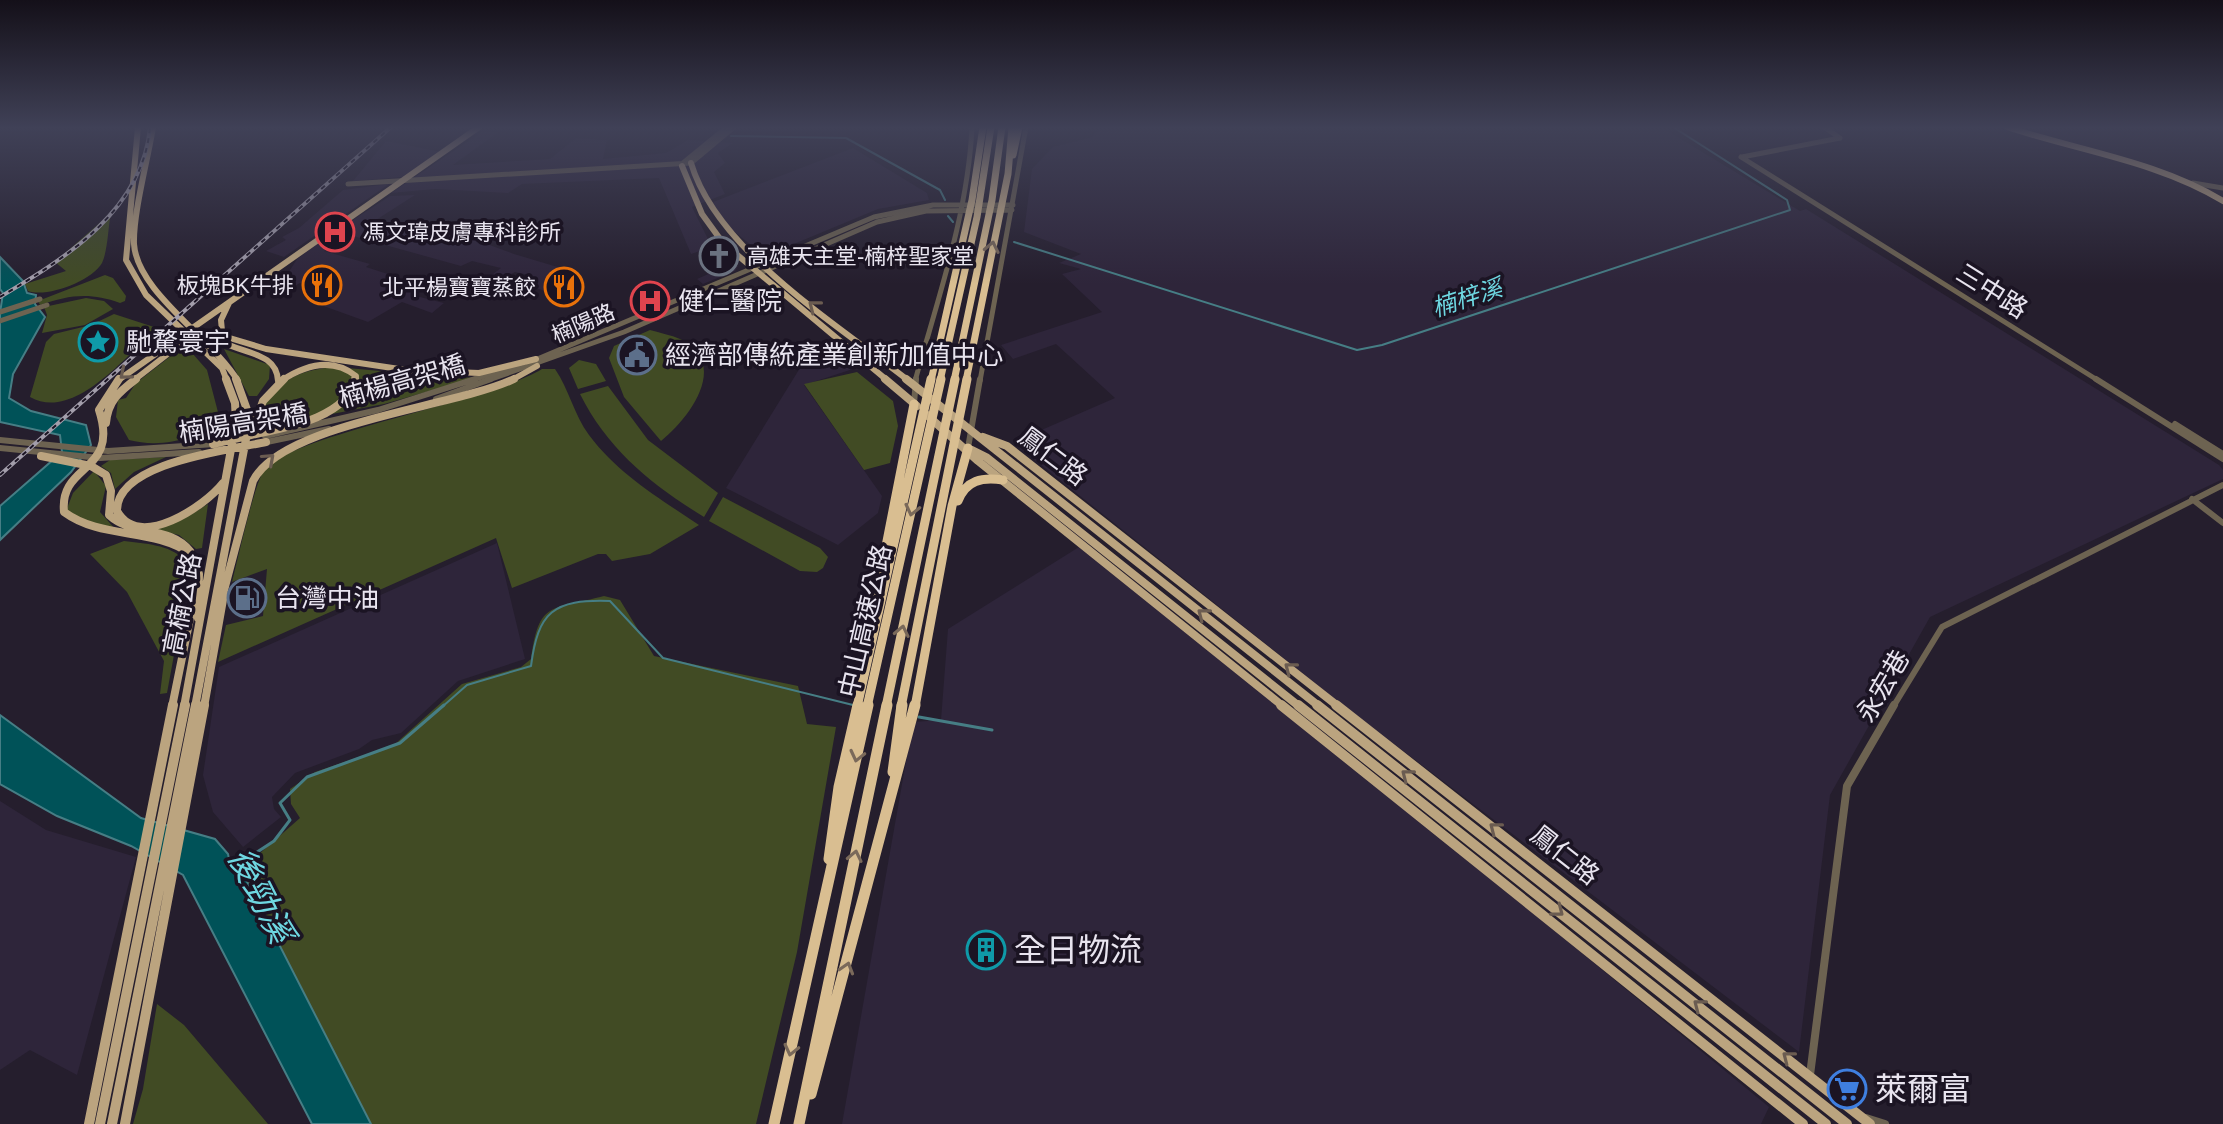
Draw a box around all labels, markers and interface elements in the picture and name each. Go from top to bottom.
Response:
hospital icon: 馮文瑋皮膚專科診所 [314,211,356,253]
place label: 馮文瑋皮膚專科診所 [363,220,561,245]
church icon: 高雄天主堂-楠梓聖家堂 [698,235,740,277]
one-way arrow [982,241,999,254]
place label: 高雄天主堂-楠梓聖家堂 [747,244,974,269]
street label: 三中路 [1951,258,2033,324]
restaurant icon: 板塊BK牛排 [301,264,343,306]
restaurant icon: 北平楊寶寶蒸餃 [543,266,585,308]
place label: 板塊BK牛排 [177,273,294,298]
water label: 楠梓溪 [1428,273,1508,321]
place label: 北平楊寶寶蒸餃 [382,275,536,300]
hospital icon: 健仁醫院 [629,280,671,322]
place label: 健仁醫院 [678,286,782,316]
street label: 楠陽路 [548,299,618,348]
one-way arrow [808,301,823,315]
place icon: 馳騖寰宇 [77,321,119,363]
place label: 馳騖寰宇 [126,327,230,357]
public building icon: 經濟部傳統產業創新加值中心 [616,334,658,376]
place label: 經濟部傳統產業創新加值中心 [665,340,1003,370]
street label: 楠楊高架橋 [335,349,469,413]
one-way arrow [120,364,135,379]
street label: 楠陽高架橋 [176,398,310,448]
street label: 鳳仁路 [1013,421,1093,491]
one-way arrow [260,454,274,469]
one-way arrow [904,502,921,516]
street label: 中山高速公路 [833,542,897,700]
street label: 高楠公路 [157,550,207,658]
fuel station icon: 台灣中油 [226,577,268,619]
place label: 台灣中油 [275,583,379,613]
one-way arrow [1198,609,1212,624]
one-way arrow [893,624,910,638]
street label: 永宏巷 [1851,645,1915,727]
one-way arrow [1284,663,1299,677]
one-way arrow [849,749,866,762]
one-way arrow [1401,771,1416,785]
street label: 鳳仁路 [1525,819,1605,891]
one-way arrow [1489,823,1504,837]
water label: 後勁溪 [221,841,303,953]
one-way arrow [846,850,863,863]
one-way arrow [1549,901,1563,916]
building icon: 全日物流 [965,929,1007,971]
place label: 全日物流 [1014,932,1142,968]
one-way arrow [838,962,854,976]
one-way arrow [1693,1001,1708,1015]
one-way arrow [783,1043,800,1056]
one-way arrow [1783,1052,1797,1067]
supermarket icon: 萊爾富 [1826,1068,1868,1110]
place label: 萊爾富 [1875,1071,1971,1107]

